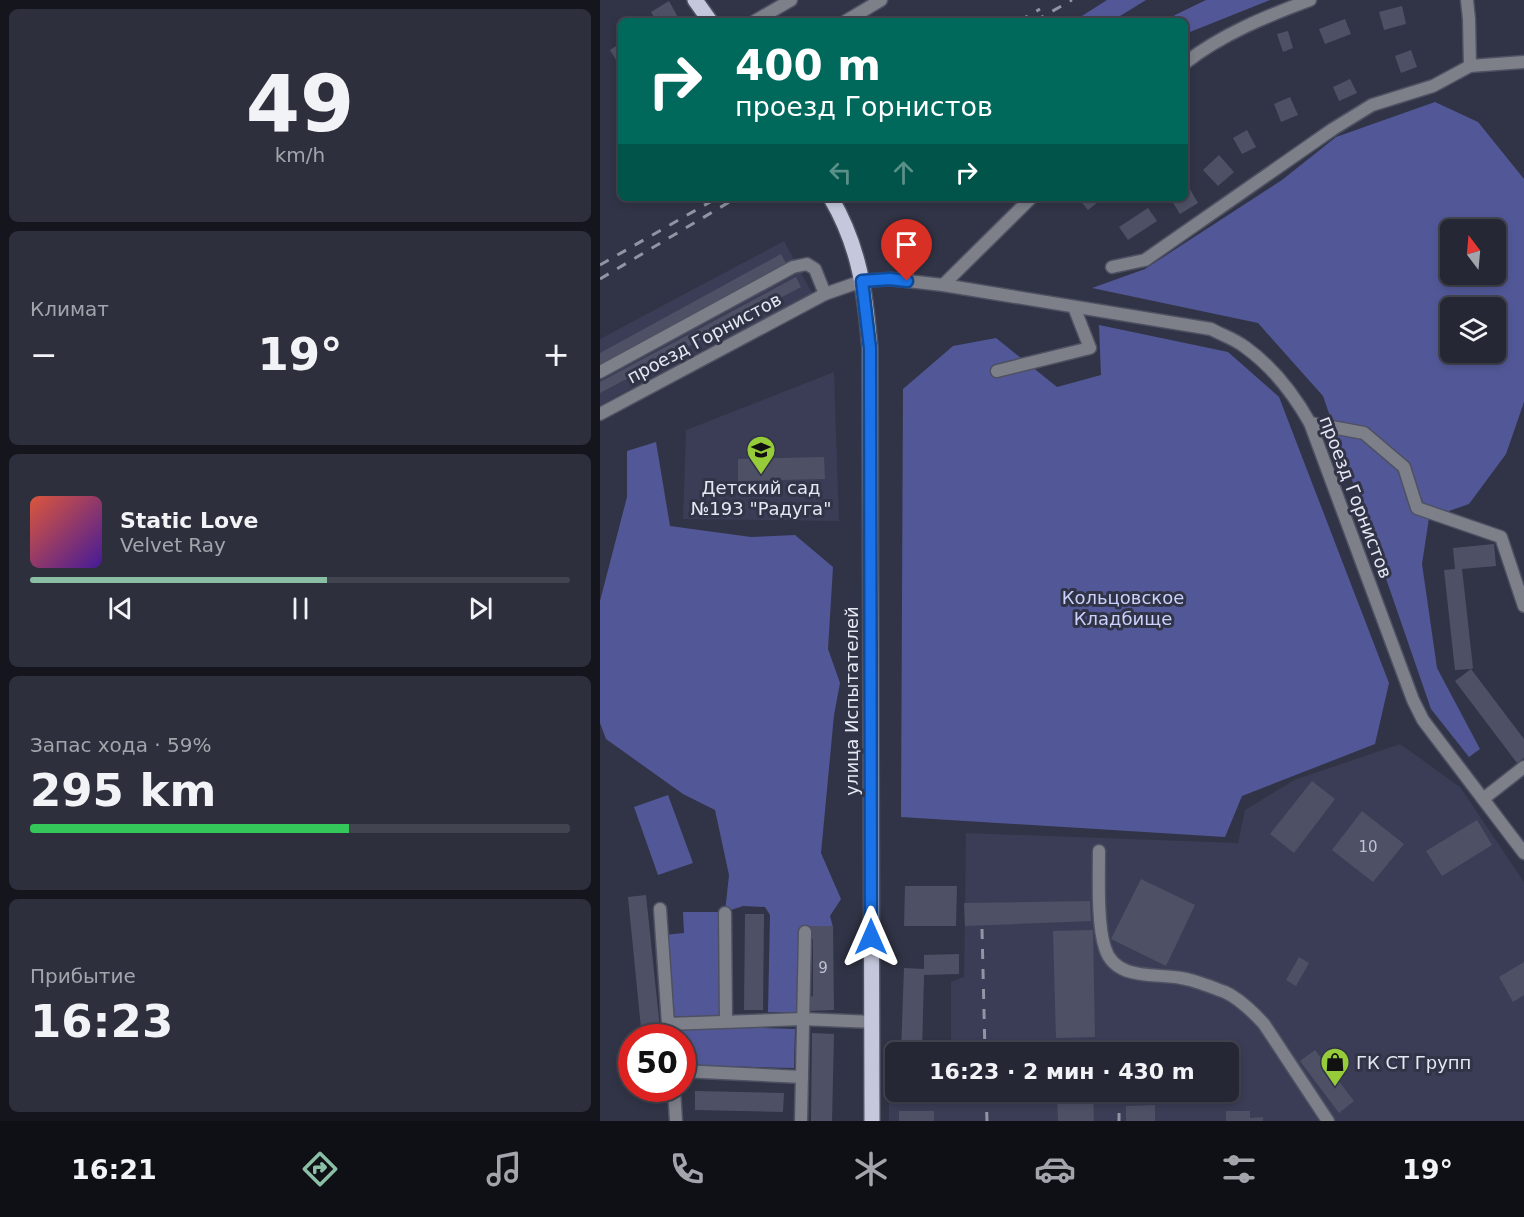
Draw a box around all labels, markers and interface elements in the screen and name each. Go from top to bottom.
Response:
text: 400 m [735,41,881,90]
icon: right [636,42,714,120]
text: 49 [246,59,354,149]
text: проезд Горнистов [735,91,993,122]
text: km/h [275,143,325,167]
icon: left [824,156,857,189]
icon: ahead [887,156,920,189]
icon: right [950,156,983,189]
pin [881,219,932,281]
north arrow [1440,219,1506,285]
map controls [1440,219,1506,363]
icon: arrive [890,228,923,261]
street label: проезд Горнистов [623,288,785,388]
text: Климат [30,297,109,321]
button: layers [1440,297,1506,363]
text: 19° [257,328,343,381]
text: − [30,335,58,374]
text: + [542,335,570,374]
street label: проезд Горнистов [1315,413,1397,581]
school or university icon: Детский сад №193 "Радуга" [745,434,777,476]
place label: Детский сад №193 "Радуга" [691,477,831,519]
text: Static Love [120,508,258,533]
text: Velvet Ray [120,533,226,557]
park label: Кольцовское Кладбище [1062,587,1184,629]
icon: previous [104,592,137,625]
icon: pause [284,592,317,625]
icon: next [464,592,497,625]
street label: улица Испытателей [841,606,862,796]
text: Запас хода · 59% [30,733,211,757]
text: 295 km [30,764,216,817]
house number: 10 [1358,838,1378,856]
position arrow [839,905,903,969]
house number: 9 [818,959,828,977]
text: Прибытие [30,964,136,988]
text: 16:23 [30,995,173,1048]
speed limit sign: 50 [618,1024,696,1102]
shop icon: ГК СТ Групп [1319,1046,1351,1088]
place label: ГК СТ Групп [1356,1052,1471,1073]
text: 16:23 · 2 мин · 430 m [929,1059,1195,1084]
icon: directions [299,1148,341,1190]
icon: music [483,1148,525,1190]
icon: phone [666,1148,708,1190]
icon: climate [850,1148,892,1190]
icon: car [1034,1148,1076,1190]
icon: filters [1218,1148,1260,1190]
text: 16:21 [71,1154,157,1185]
text: 19° [1402,1154,1453,1185]

